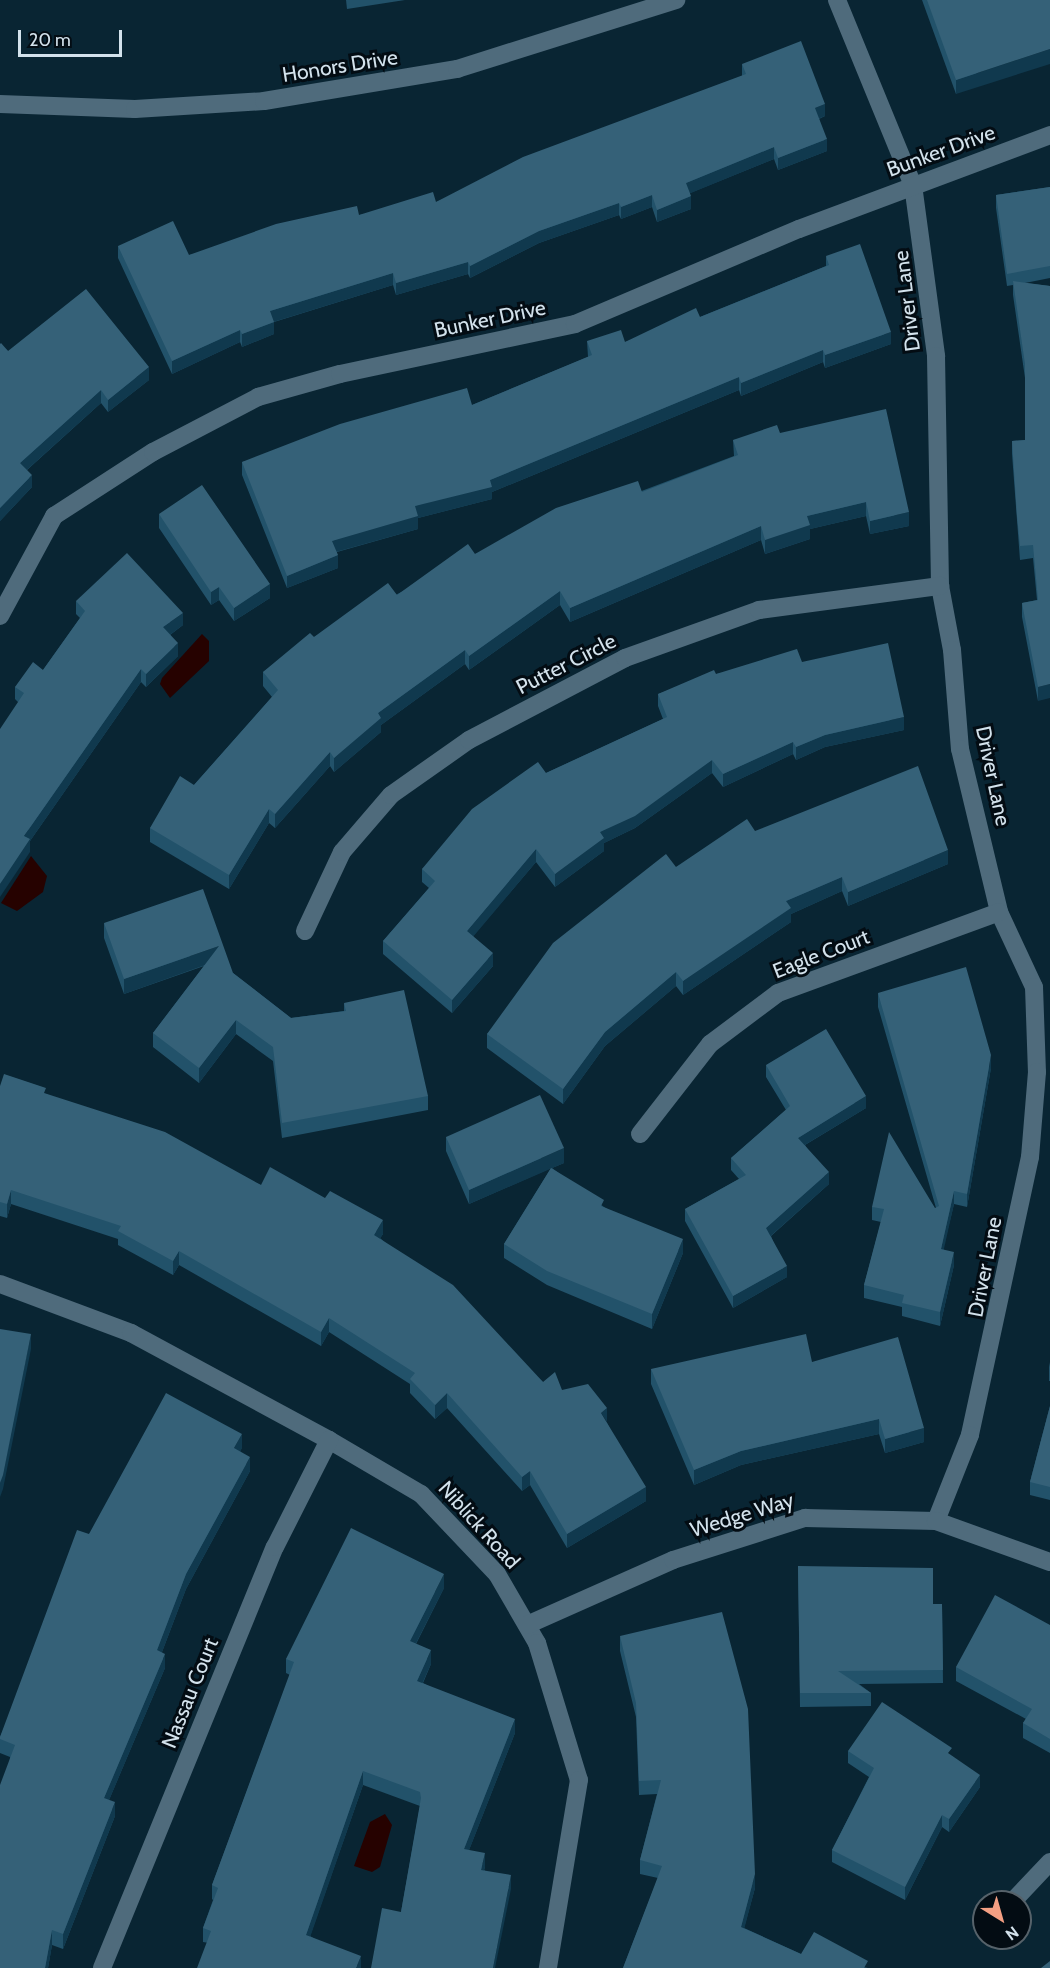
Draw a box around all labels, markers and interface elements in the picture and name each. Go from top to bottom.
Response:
scale bar [21,18,124,56]
text: 20 m [29,29,71,51]
street label: Honors Drive [280,44,400,88]
street label: Bunker Drive [883,120,999,182]
street label: Driver Lane [888,249,926,353]
street label: Bunker Drive [432,295,548,343]
street label: Putter Circle [512,628,620,700]
street label: Driver Lane [970,724,1016,828]
street label: Eagle Court [769,924,873,984]
street label: Driver Lane [963,1215,1007,1319]
street label: Niblick Road [433,1476,525,1574]
street label: Wedge Way [687,1487,797,1543]
street label: Nassau Court [156,1634,224,1752]
north arrow [972,1890,1032,1950]
text: N [1002,1922,1022,1944]

